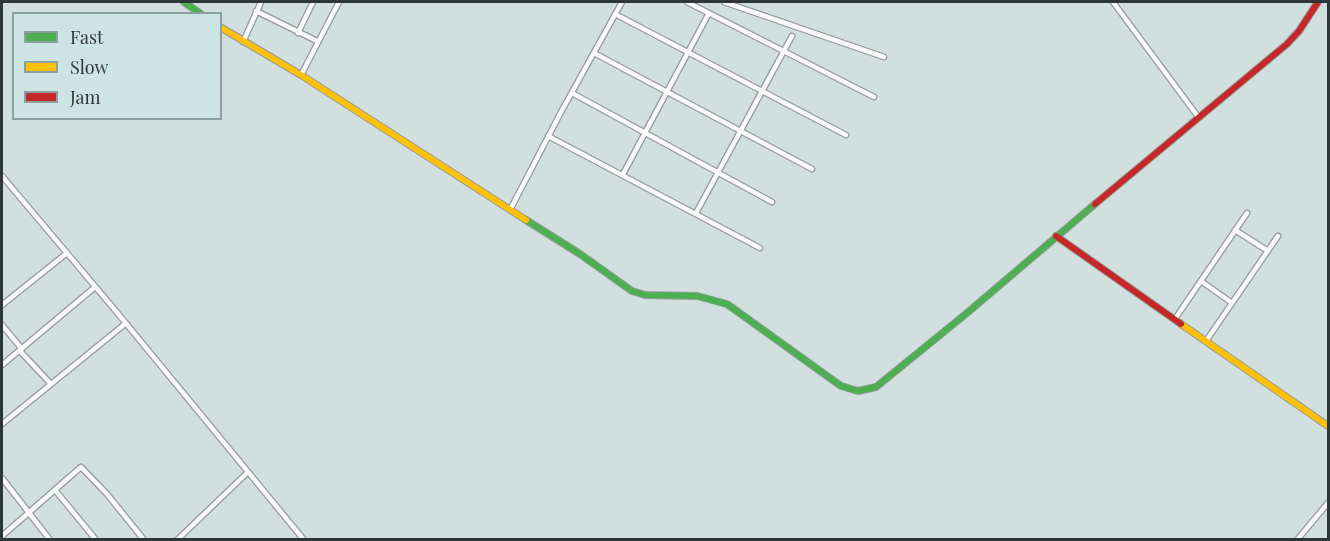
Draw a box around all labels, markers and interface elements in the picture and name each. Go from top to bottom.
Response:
legend [12,12,222,120]
text: Fast [70,25,103,49]
text: Slow [70,55,108,79]
text: Jam [70,85,100,109]

